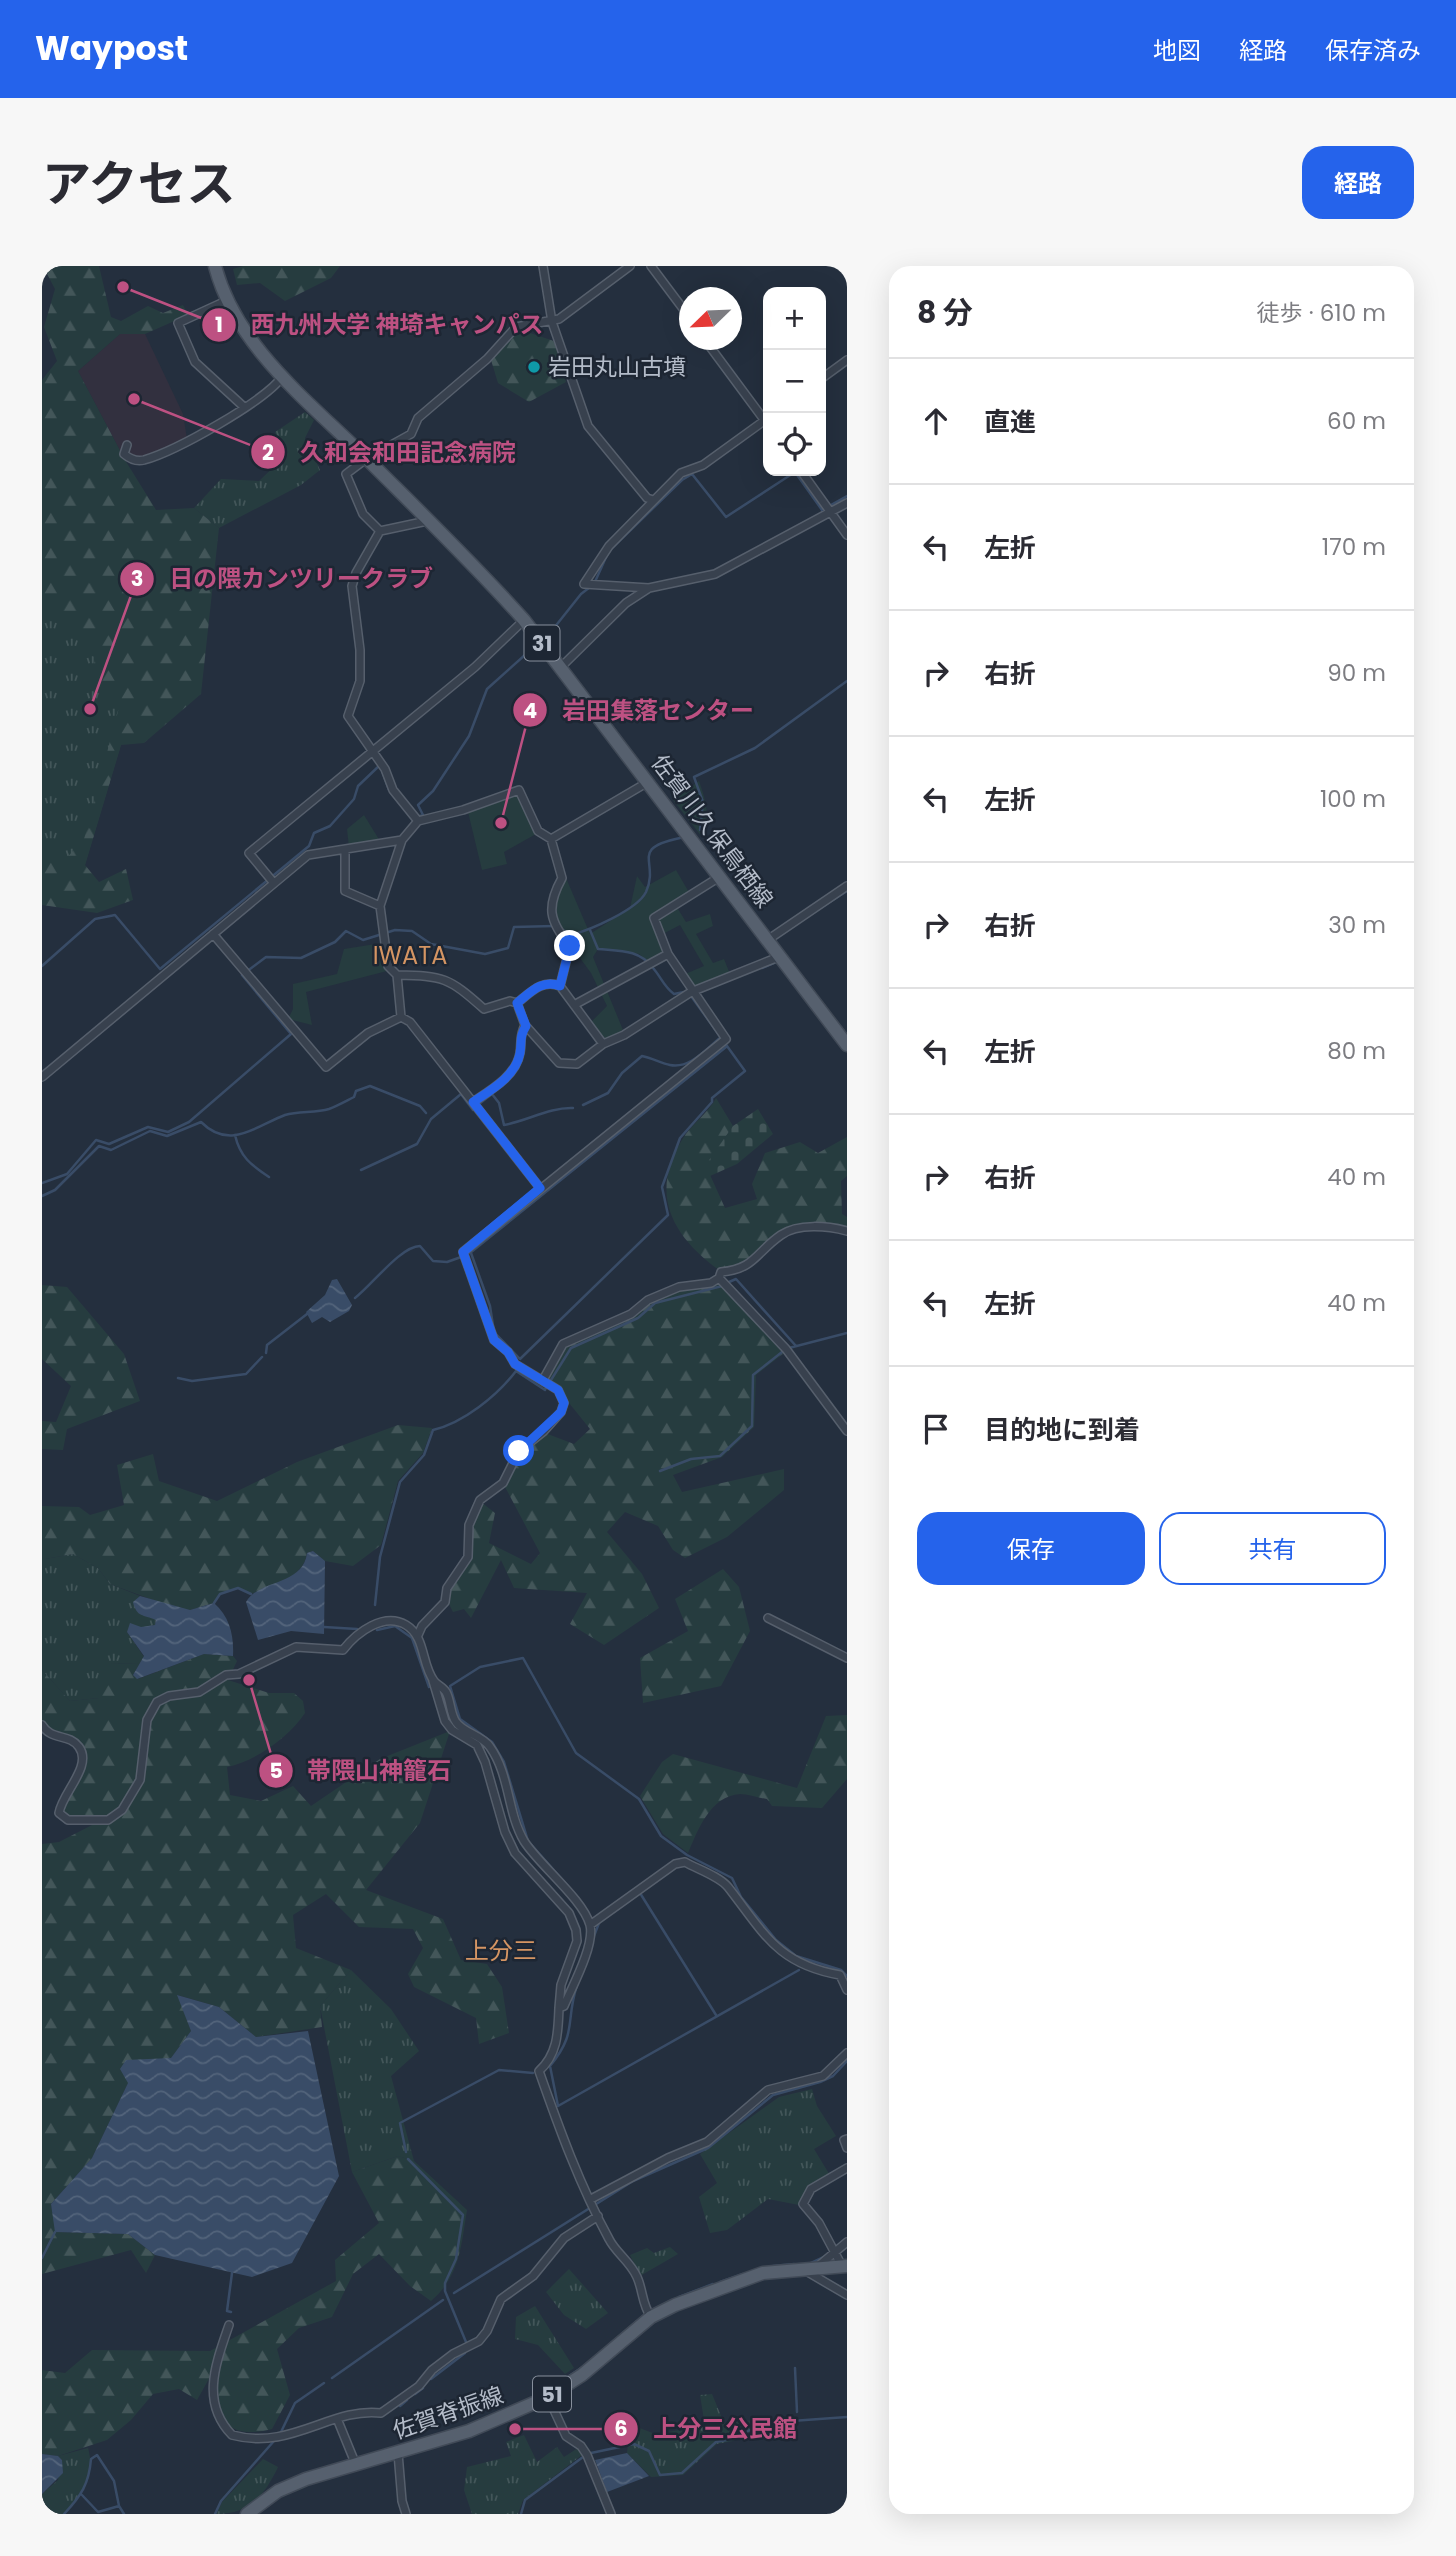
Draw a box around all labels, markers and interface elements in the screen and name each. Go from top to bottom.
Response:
text: Waypost [35,25,188,72]
text: 地図 [1153,34,1201,67]
text: 経路 [1239,34,1287,67]
text: 保存済み [1325,34,1421,67]
button: 経路 [1302,146,1414,219]
text: アクセス [42,150,236,218]
north arrow [679,287,742,350]
map controls [763,287,826,476]
button: + [763,287,826,350]
text: 8 分 [917,291,973,334]
text: 徒歩 · 610 m [1257,297,1386,329]
callout: 西九州大学 神埼キャンパス [202,302,558,347]
text: 西九州大学 神埼キャンパス [250,308,544,341]
text: 1 [215,310,223,339]
button: − [763,350,826,413]
place label: 岩田丸山古墳 [548,351,686,383]
marker: 岩田丸山古墳 [526,359,542,375]
icon: ahead [917,402,955,440]
text: 直進 [984,404,1036,440]
text: 60 m [1327,405,1386,437]
button: locate [763,413,826,476]
callout: 久和会和田記念病院 [251,430,530,475]
text: 久和会和田記念病院 [300,436,516,469]
text: 2 [262,438,274,467]
icon: left [917,528,955,566]
text: 左折 [984,530,1036,566]
text: 170 m [1322,531,1386,563]
callout: 日の隈カンツリークラブ [120,557,447,602]
text: 日の隈カンツリークラブ [169,562,433,595]
text: 3 [131,564,143,593]
road number: 31 [524,626,560,660]
icon: right [917,654,955,692]
text: 右折 [984,656,1036,692]
text: 90 m [1327,657,1386,689]
callout: 岩田集落センター [513,688,768,733]
text: 岩田集落センター [562,694,754,727]
text: 4 [523,696,537,725]
street label: 佐賀川久保鳥栖線 [644,748,780,914]
icon: left [917,780,955,818]
text: 左折 [984,782,1036,818]
text: 100 m [1320,783,1386,815]
icon: right [917,906,955,944]
text: 右折 [984,908,1036,944]
text: 30 m [1328,909,1386,941]
route end [554,930,585,961]
district label: IWATA [373,939,447,972]
icon: left [917,1032,955,1070]
text: 左折 [984,1034,1036,1070]
text: 80 m [1327,1035,1386,1067]
icon: right [917,1158,955,1196]
text: 右折 [984,1160,1036,1196]
text: 40 m [1327,1161,1386,1193]
icon: left [917,1284,955,1322]
text: 左折 [984,1286,1036,1322]
text: 40 m [1327,1287,1386,1319]
icon: arrive [917,1410,955,1448]
text: 目的地に到着 [984,1412,1140,1448]
route start [503,1435,534,1466]
button: 保存 [917,1512,1145,1585]
button: 共有 [1159,1512,1386,1585]
callout: 帯隈山神籠石 [258,1748,465,1793]
text: 帯隈山神籠石 [307,1754,451,1787]
text: 5 [269,1756,283,1785]
district label: 上分三 [465,1934,537,1967]
road number: 51 [533,2376,571,2412]
street label: 佐賀脊振線 [388,2379,508,2447]
callout: 上分三公民館 [604,2407,811,2452]
text: 上分三公民館 [653,2412,797,2445]
text: 6 [614,2414,628,2443]

